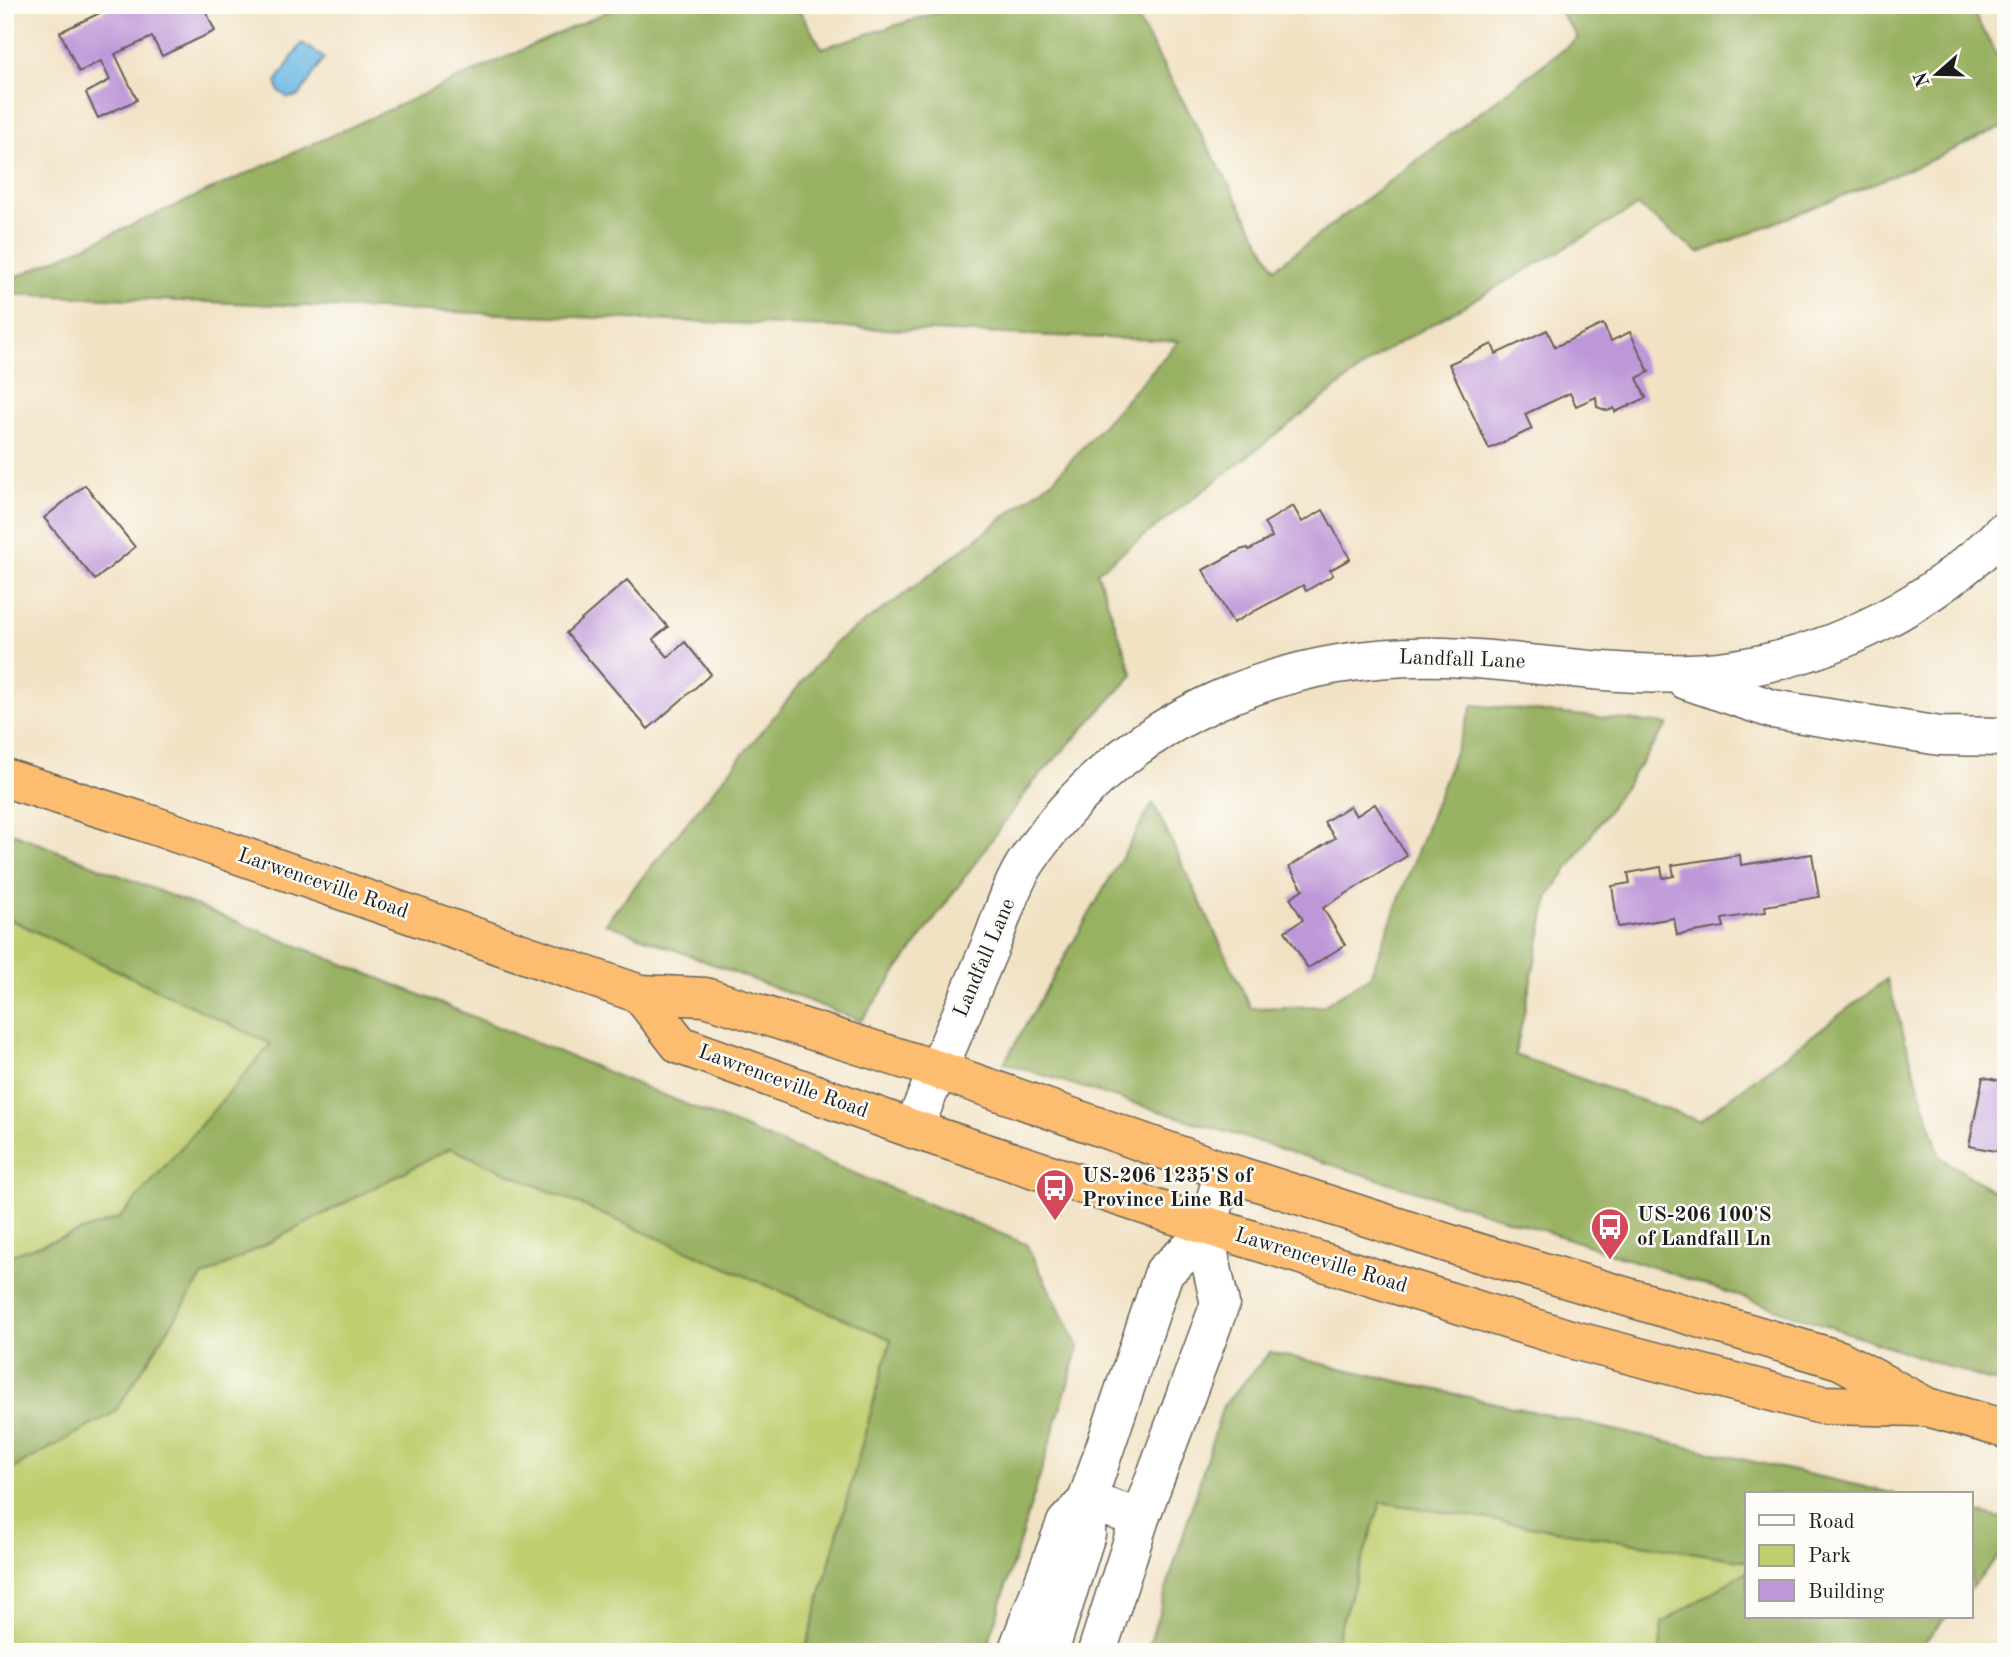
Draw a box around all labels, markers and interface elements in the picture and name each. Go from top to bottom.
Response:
north arrow [1902,38,1972,108]
text: N [1912,68,1935,89]
street label: Landfall Lane [1398,647,1526,673]
street label: Larwenceville Road [235,845,411,923]
street label: Landfall Lane [951,896,1019,1020]
street label: Lawrenceville Road [695,1041,871,1123]
place label: US-206 1235'S of Province Line Rd [1082,1166,1254,1211]
bus stop icon: US-206 1235'S of Province Line Rd [1034,1167,1076,1222]
place label: US-206 100'S of Landfall Ln [1637,1205,1771,1250]
bus stop icon: US-206 100'S of Landfall Ln [1589,1206,1631,1261]
street label: Lawrenceville Road [1232,1225,1410,1297]
legend [1745,1492,1972,1618]
text: Road [1808,1512,1855,1533]
text: Park [1808,1546,1851,1567]
text: Building [1808,1582,1885,1603]

